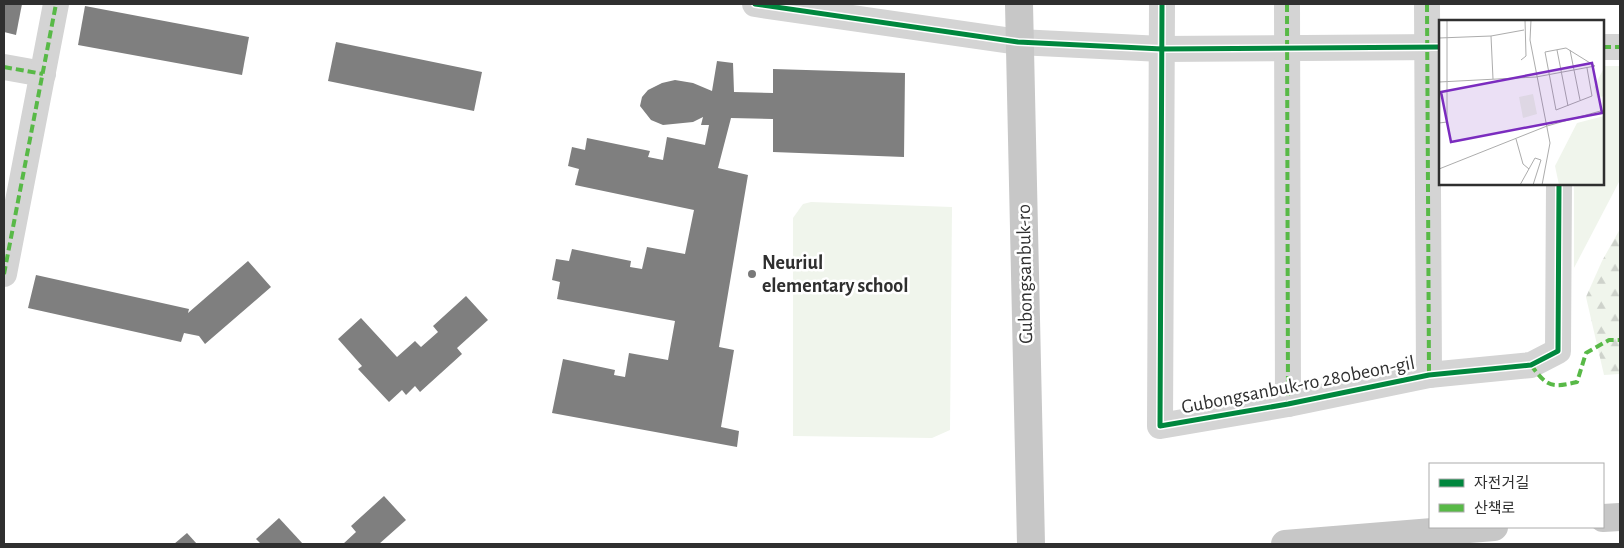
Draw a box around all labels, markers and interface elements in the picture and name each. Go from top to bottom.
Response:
inset map [1439,20,1604,185]
street label: Gubongsanbuk-ro [1014,204,1036,344]
place label: Neuriul elementary school [762,253,909,296]
marker: Neuriul elementary school [746,268,758,280]
street label: Gubongsanbuk-ro 280beon-gil [1180,353,1417,417]
legend [1429,463,1604,528]
text: 자전거길 [1474,475,1529,491]
text: 산책로 [1474,500,1515,516]

